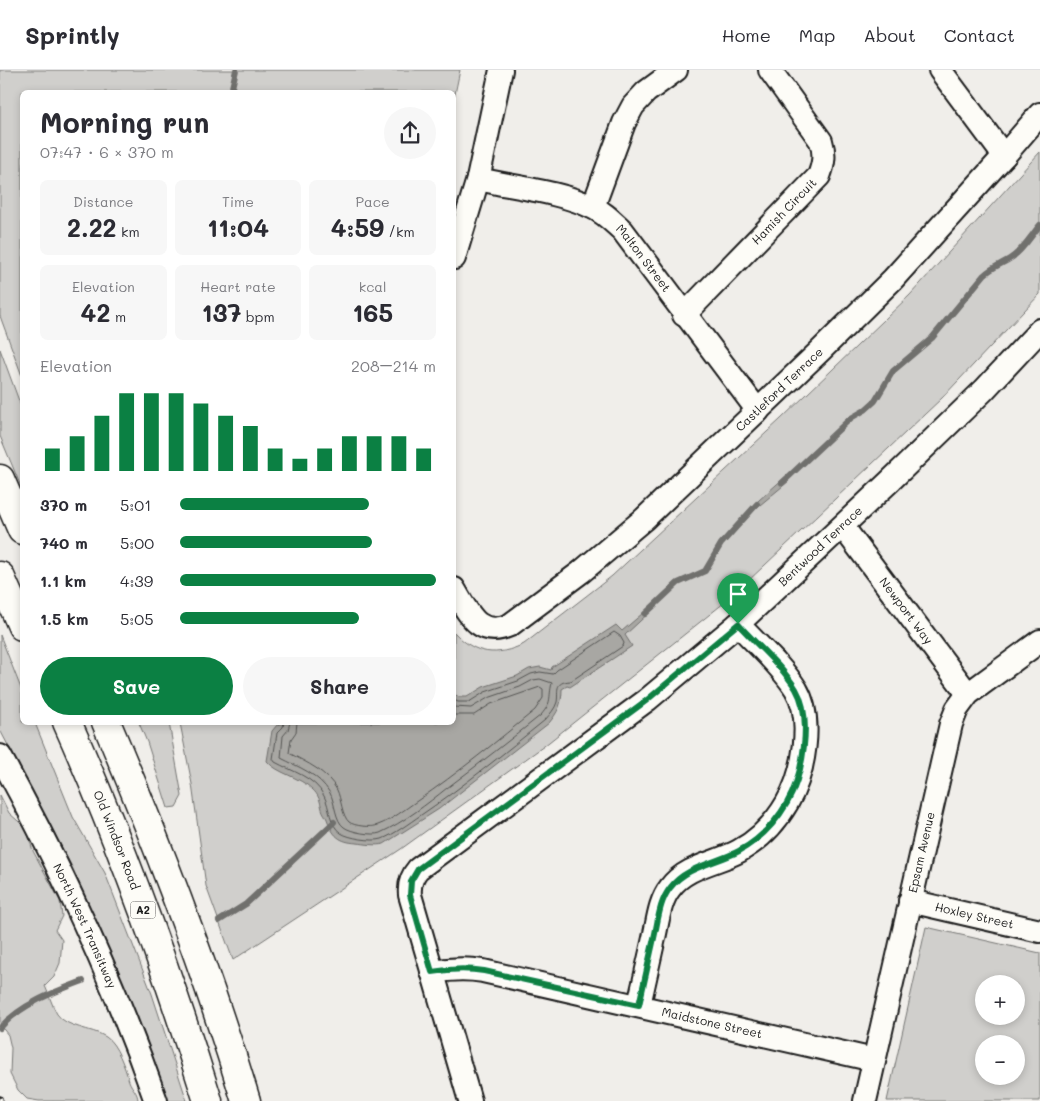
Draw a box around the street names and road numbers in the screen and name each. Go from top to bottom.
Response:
street label: Hamish Circuit [748,174,820,248]
street label: Malton Street [613,220,675,295]
street label: Castleford Terrace [732,343,826,434]
street label: Bentwood Terrace [774,502,865,589]
street label: Newport Way [876,574,937,647]
street label: Old Windsor Road [90,788,144,892]
street label: Epsam Avenue [904,810,938,894]
street label: North West Transitway [50,860,121,991]
street label: Hoxley Street [933,898,1016,932]
road number: A2 [130,902,156,918]
street label: Maidstone Street [660,1003,764,1041]

